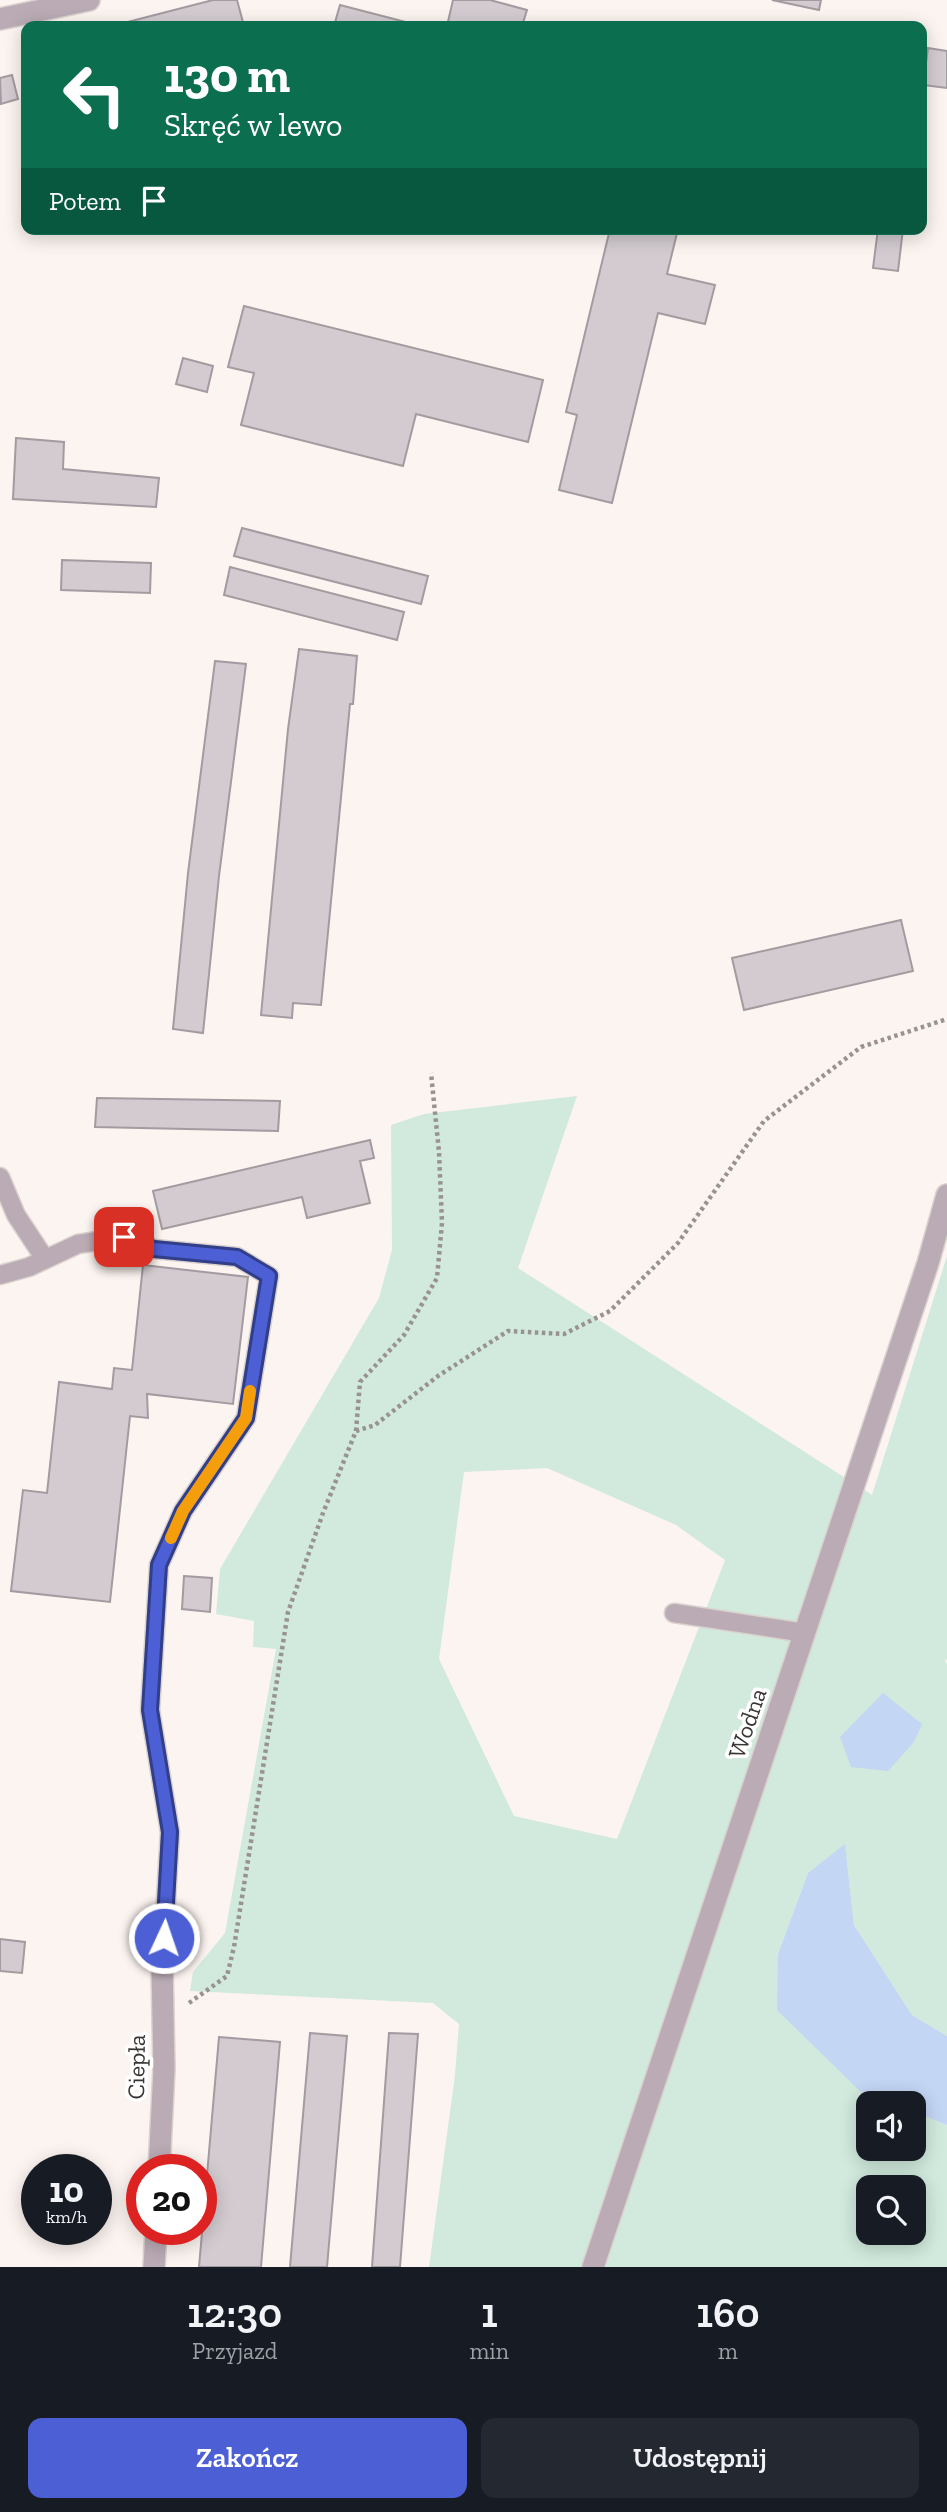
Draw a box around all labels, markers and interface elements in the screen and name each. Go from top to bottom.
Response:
text: 130 m [164,46,290,105]
icon: left [49,49,140,140]
text: Skręć w lewo [164,106,342,144]
icon: arrive [135,182,173,220]
text: Potem [49,185,121,217]
pin [94,1207,154,1267]
icon: arrive [105,1218,143,1256]
street label: Wodna [722,1684,773,1762]
position arrow [127,1901,201,1975]
street label: Ciepła [121,2034,151,2100]
map controls [856,2091,926,2245]
button: sound [856,2091,926,2161]
speed limit sign: 20 [126,2154,217,2245]
text: 10 [49,2169,84,2211]
button: search [856,2175,926,2245]
text: km/h [46,2206,87,2228]
text: 12:30 [187,2287,282,2338]
text: 1 [481,2287,498,2338]
text: 160 [696,2287,760,2338]
text: Przyjazd [192,2337,277,2365]
text: min [470,2337,509,2365]
text: m [718,2337,738,2365]
button: Zakończ [28,2418,467,2498]
button: Udostępnij [481,2418,919,2498]

